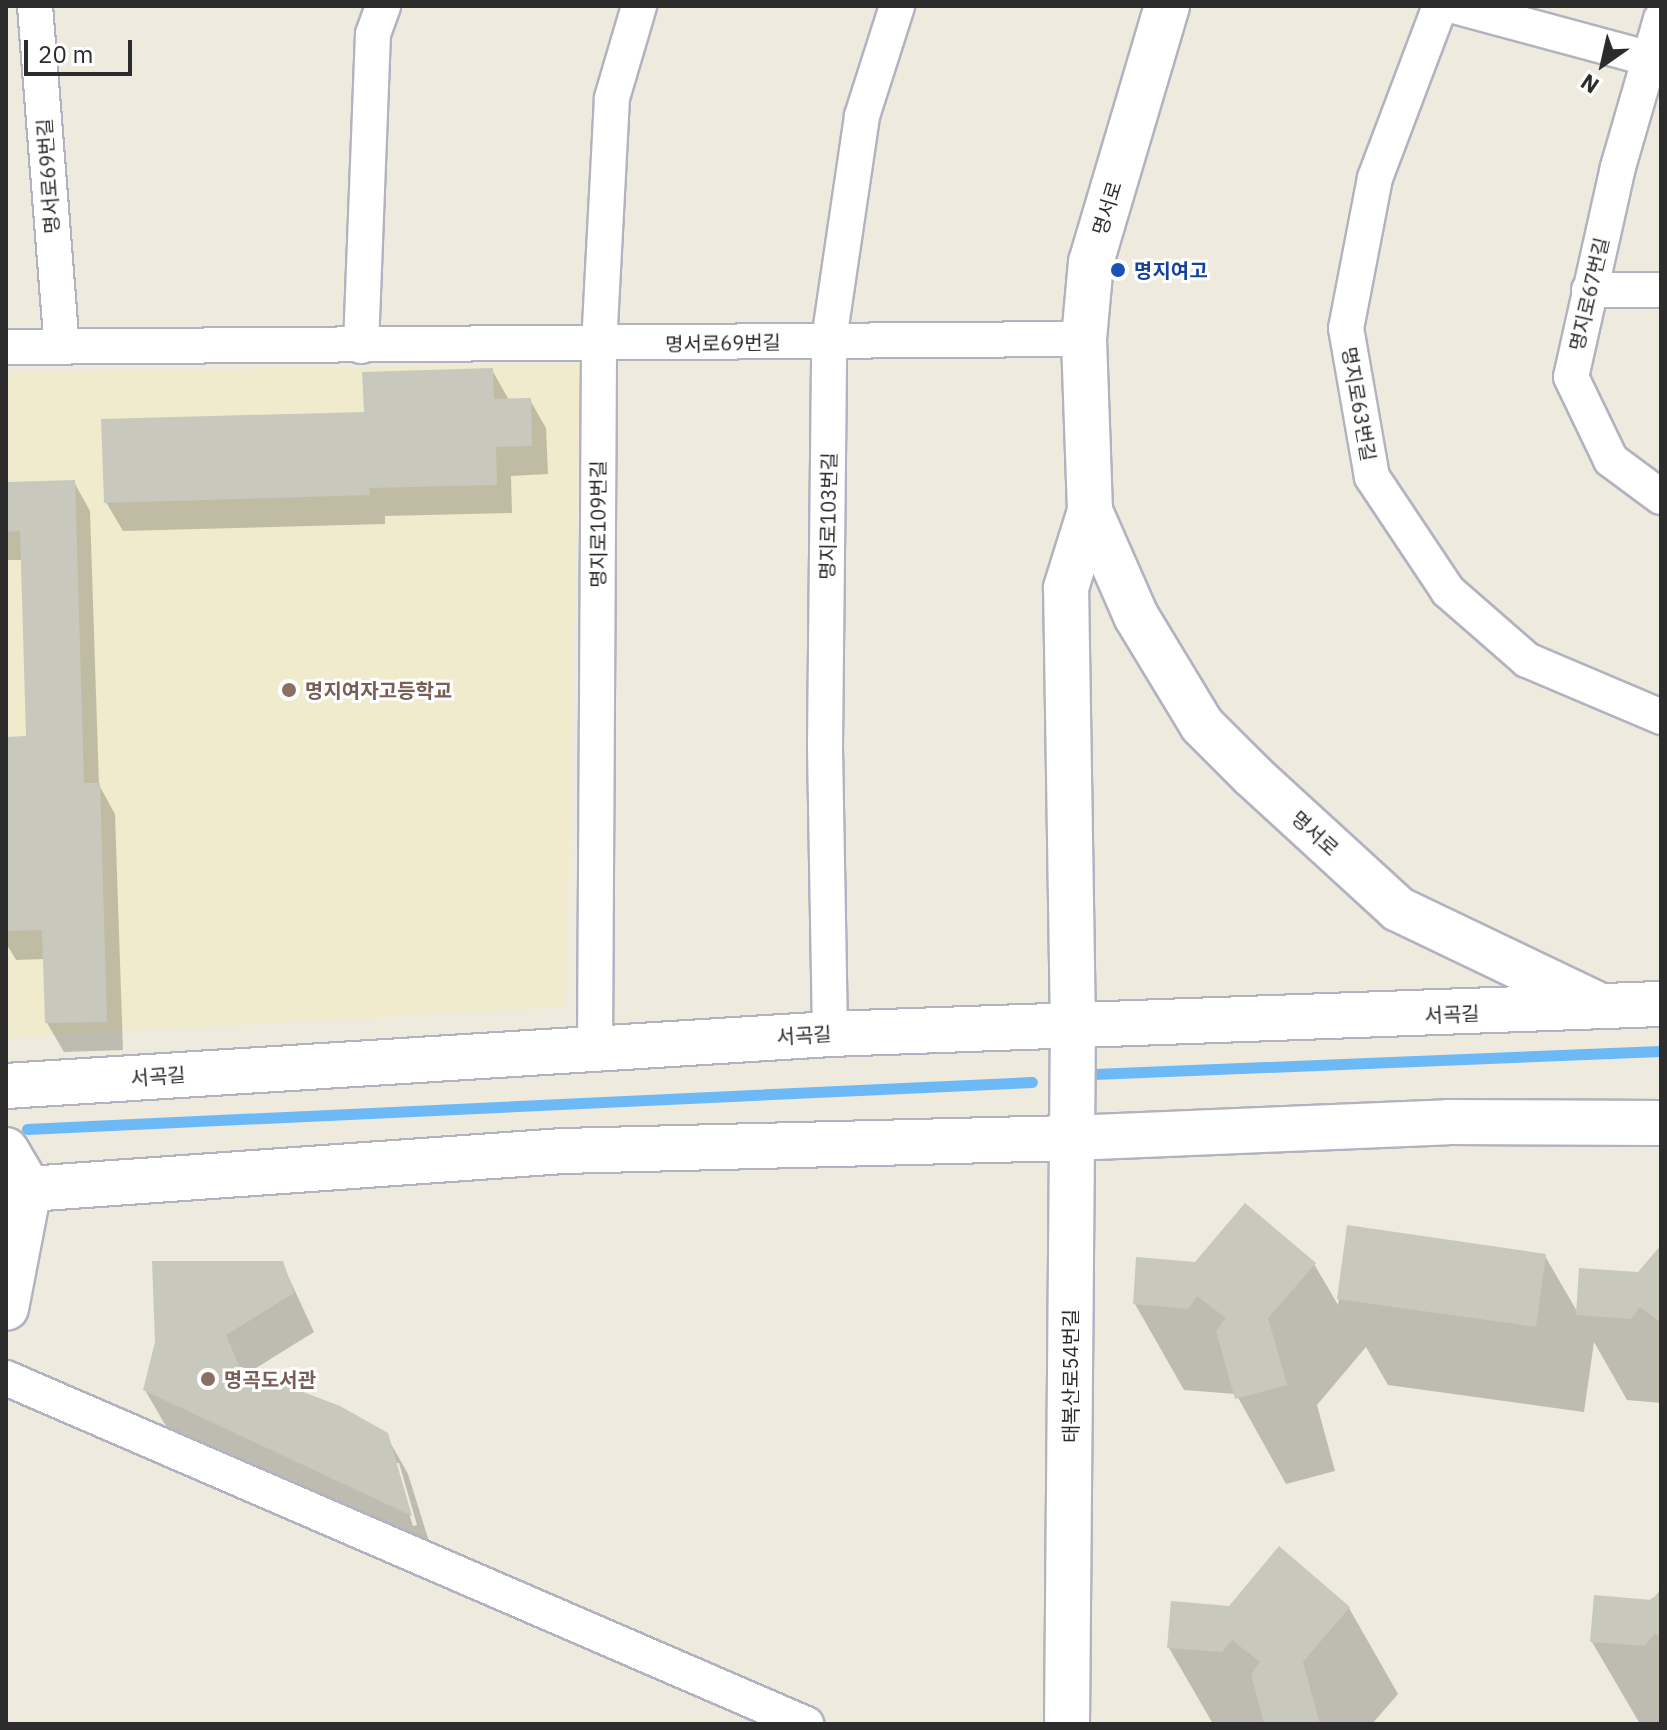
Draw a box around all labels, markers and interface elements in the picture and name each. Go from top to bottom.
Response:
scale bar [28,24,136,74]
north arrow [1563,24,1643,104]
text: 20 m [38,38,93,70]
text: N [1575,68,1604,101]
street label: 명서로69번길 [32,117,64,235]
street label: 명서로 [1087,178,1127,238]
street label: 명지로67번길 [1564,235,1614,353]
place label: 명지여고 [1134,258,1208,282]
marker: 명지여고 [1109,261,1127,279]
street label: 명서로69번길 [665,330,781,356]
street label: 명지로63번길 [1337,345,1381,463]
street label: 명지로103번길 [815,452,841,580]
street label: 명지로109번길 [586,460,610,588]
place label: 명지여자고등학교 [305,678,452,702]
marker: 명지여자고등학교 [280,681,298,699]
street label: 명서로 [1286,806,1344,860]
street label: 서곡길 [1424,1001,1480,1027]
street label: 서곡길 [776,1022,832,1048]
street label: 서곡길 [130,1062,186,1090]
street label: 태복산로54번길 [1058,1309,1082,1443]
place label: 명곡도서관 [224,1367,316,1391]
marker: 명곡도서관 [199,1370,217,1388]

